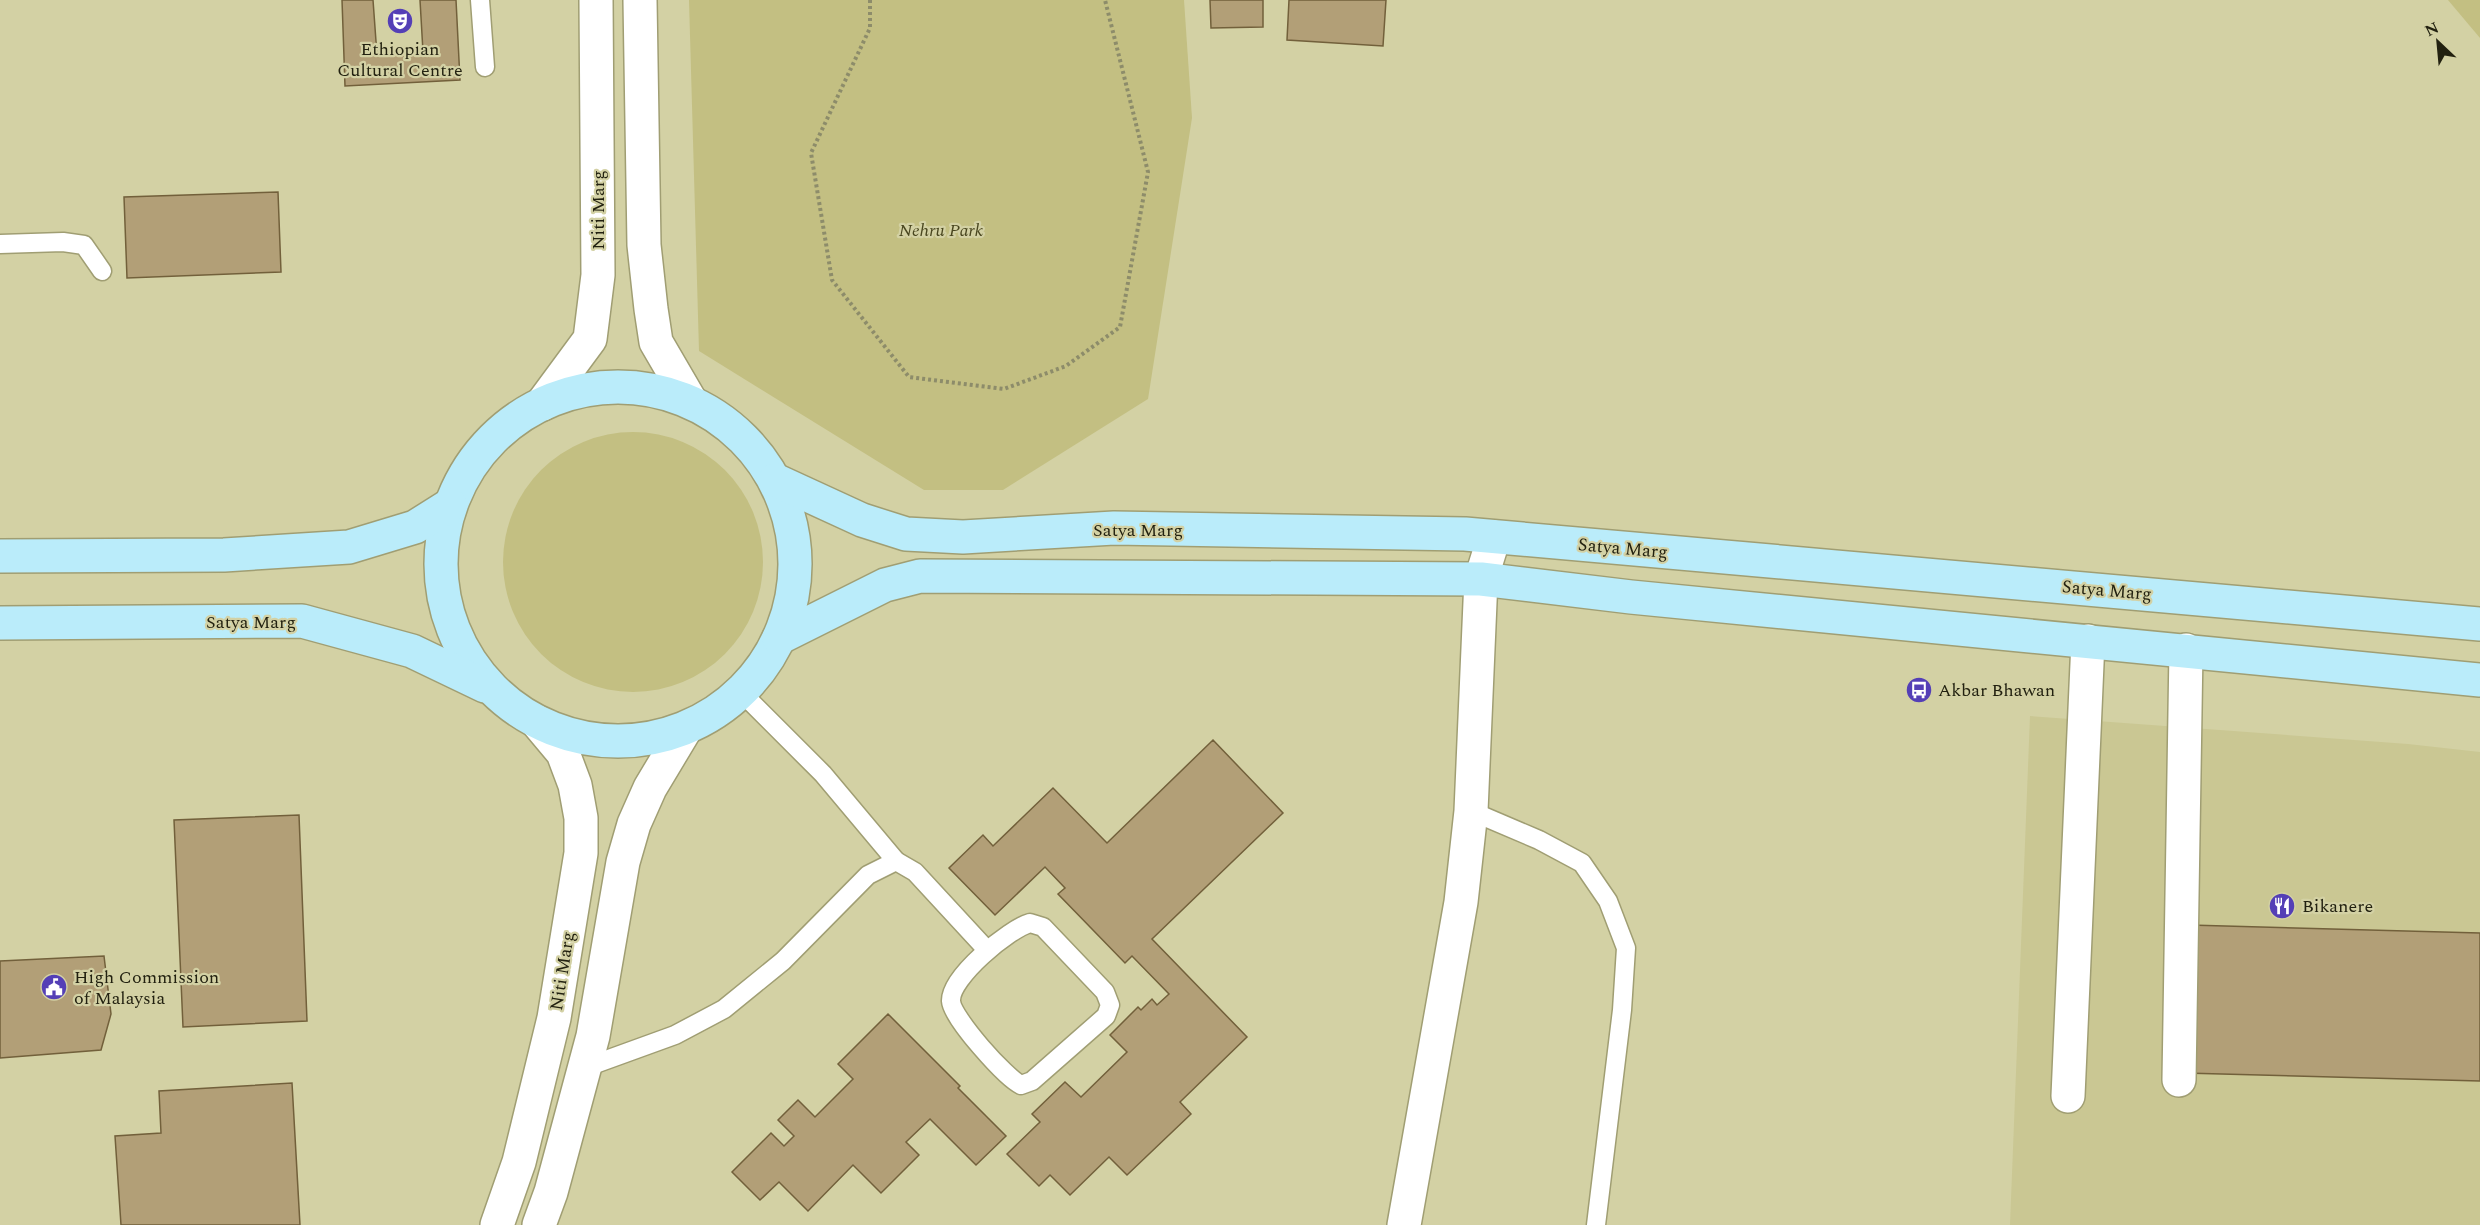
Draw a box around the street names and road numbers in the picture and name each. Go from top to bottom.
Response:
street label: Niti Marg [585,170,612,250]
street label: Satya Marg [1093,517,1183,544]
street label: Satya Marg [1577,531,1669,566]
street label: Satya Marg [2061,573,2153,608]
street label: Satya Marg [206,609,296,636]
street label: Niti Marg [543,930,582,1012]

